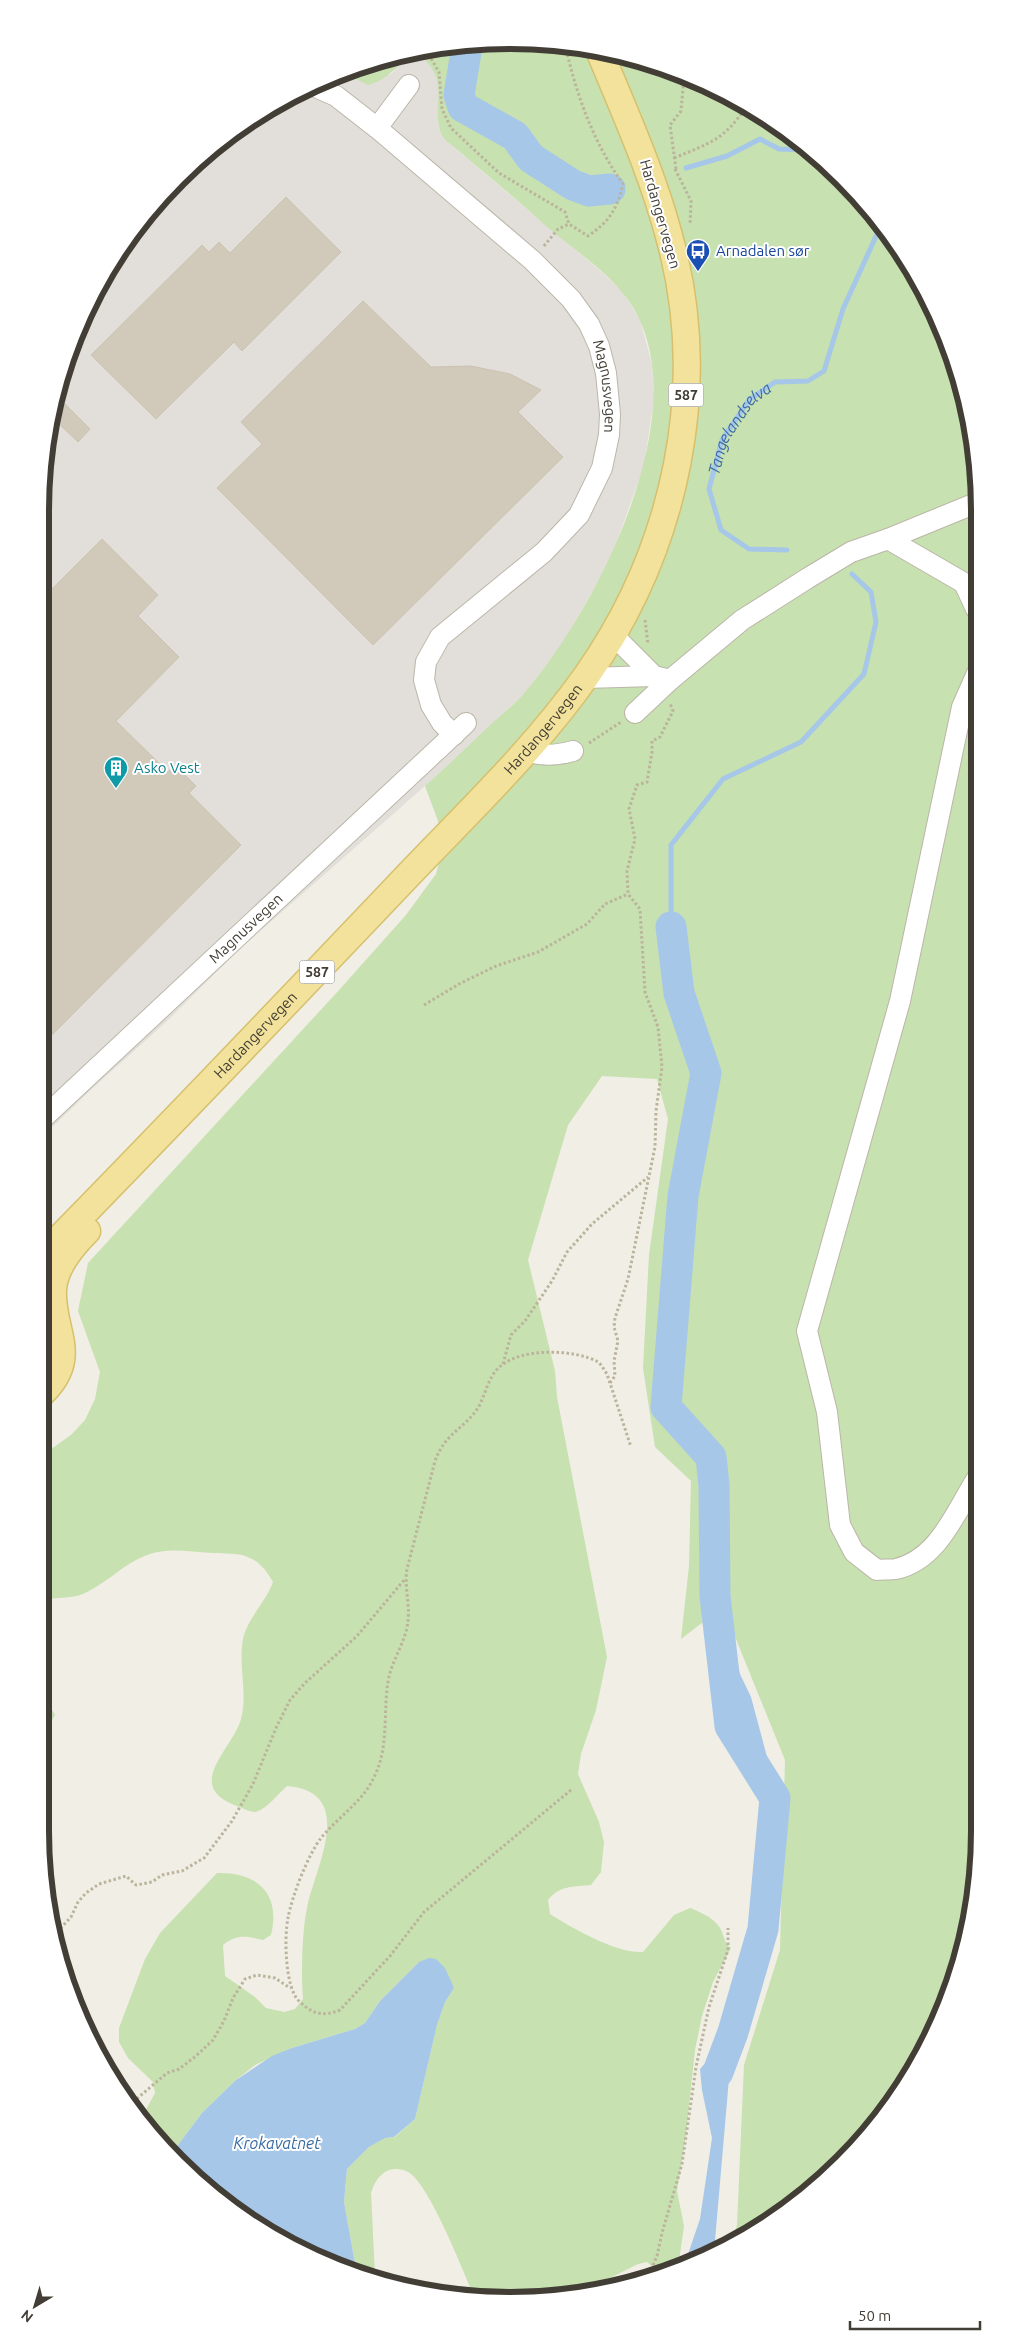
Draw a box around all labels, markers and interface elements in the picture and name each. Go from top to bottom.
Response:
street label: Hardangervegen [637,157,684,270]
bus stop icon: Arnadalen sør [685,238,711,272]
place label: Arnadalen sør [716,242,810,259]
street label: Magnusvegen [590,338,619,433]
water label: Tangelandselva [704,378,775,476]
road number: 587 [668,384,704,406]
street label: Hardangervegen [500,680,586,778]
building icon: Asko Vest [103,755,129,789]
place label: Asko Vest [134,759,200,776]
street label: Magnusvegen [206,890,286,966]
road number: 587 [300,960,334,984]
street label: Hardangervegen [210,988,300,1082]
water label: Krokavatnet [234,2134,321,2152]
north arrow [10,2281,60,2331]
scale bar [850,2298,980,2330]
text: N [18,2307,36,2326]
text: 50 m [858,2307,891,2324]

